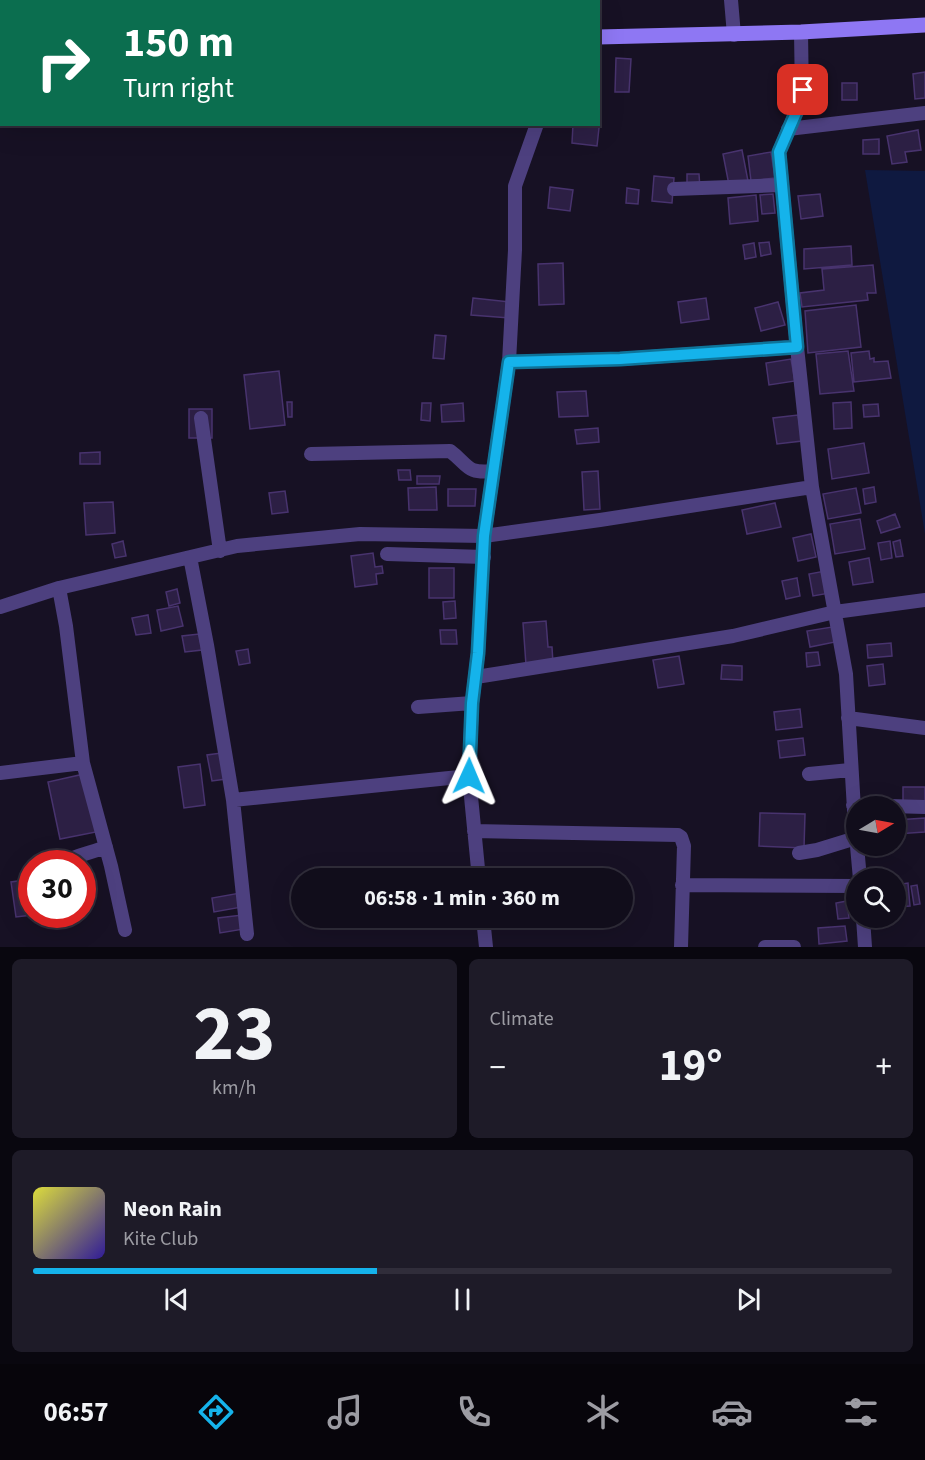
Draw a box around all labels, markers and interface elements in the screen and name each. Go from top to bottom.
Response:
text: 150 m [123,13,234,73]
icon: right [24,24,102,102]
pin [777,64,828,115]
text: Turn right [123,69,234,108]
icon: arrive [786,73,819,106]
position arrow [437,744,501,808]
north arrow [846,796,906,856]
map controls [846,796,906,928]
speed limit sign: 30 [18,850,96,928]
button: search [846,868,906,928]
text: 06:58 · 1 min · 360 m [364,882,560,914]
text: 23 [193,979,275,1090]
text: Climate [490,1005,554,1033]
text: 19° [659,1034,723,1098]
text: − [490,1044,506,1091]
text: + [876,1044,892,1091]
text: km/h [212,1074,256,1102]
text: Neon Rain [123,1193,222,1225]
text: Kite Club [123,1225,198,1253]
icon: previous [160,1283,193,1316]
icon: pause [446,1283,479,1316]
icon: next [732,1283,765,1316]
icon: directions [195,1391,237,1433]
icon: music [324,1391,366,1433]
icon: phone [453,1391,495,1433]
icon: climate [582,1391,624,1433]
icon: car [711,1391,753,1433]
icon: filters [840,1391,882,1433]
text: 06:57 [43,1393,109,1432]

